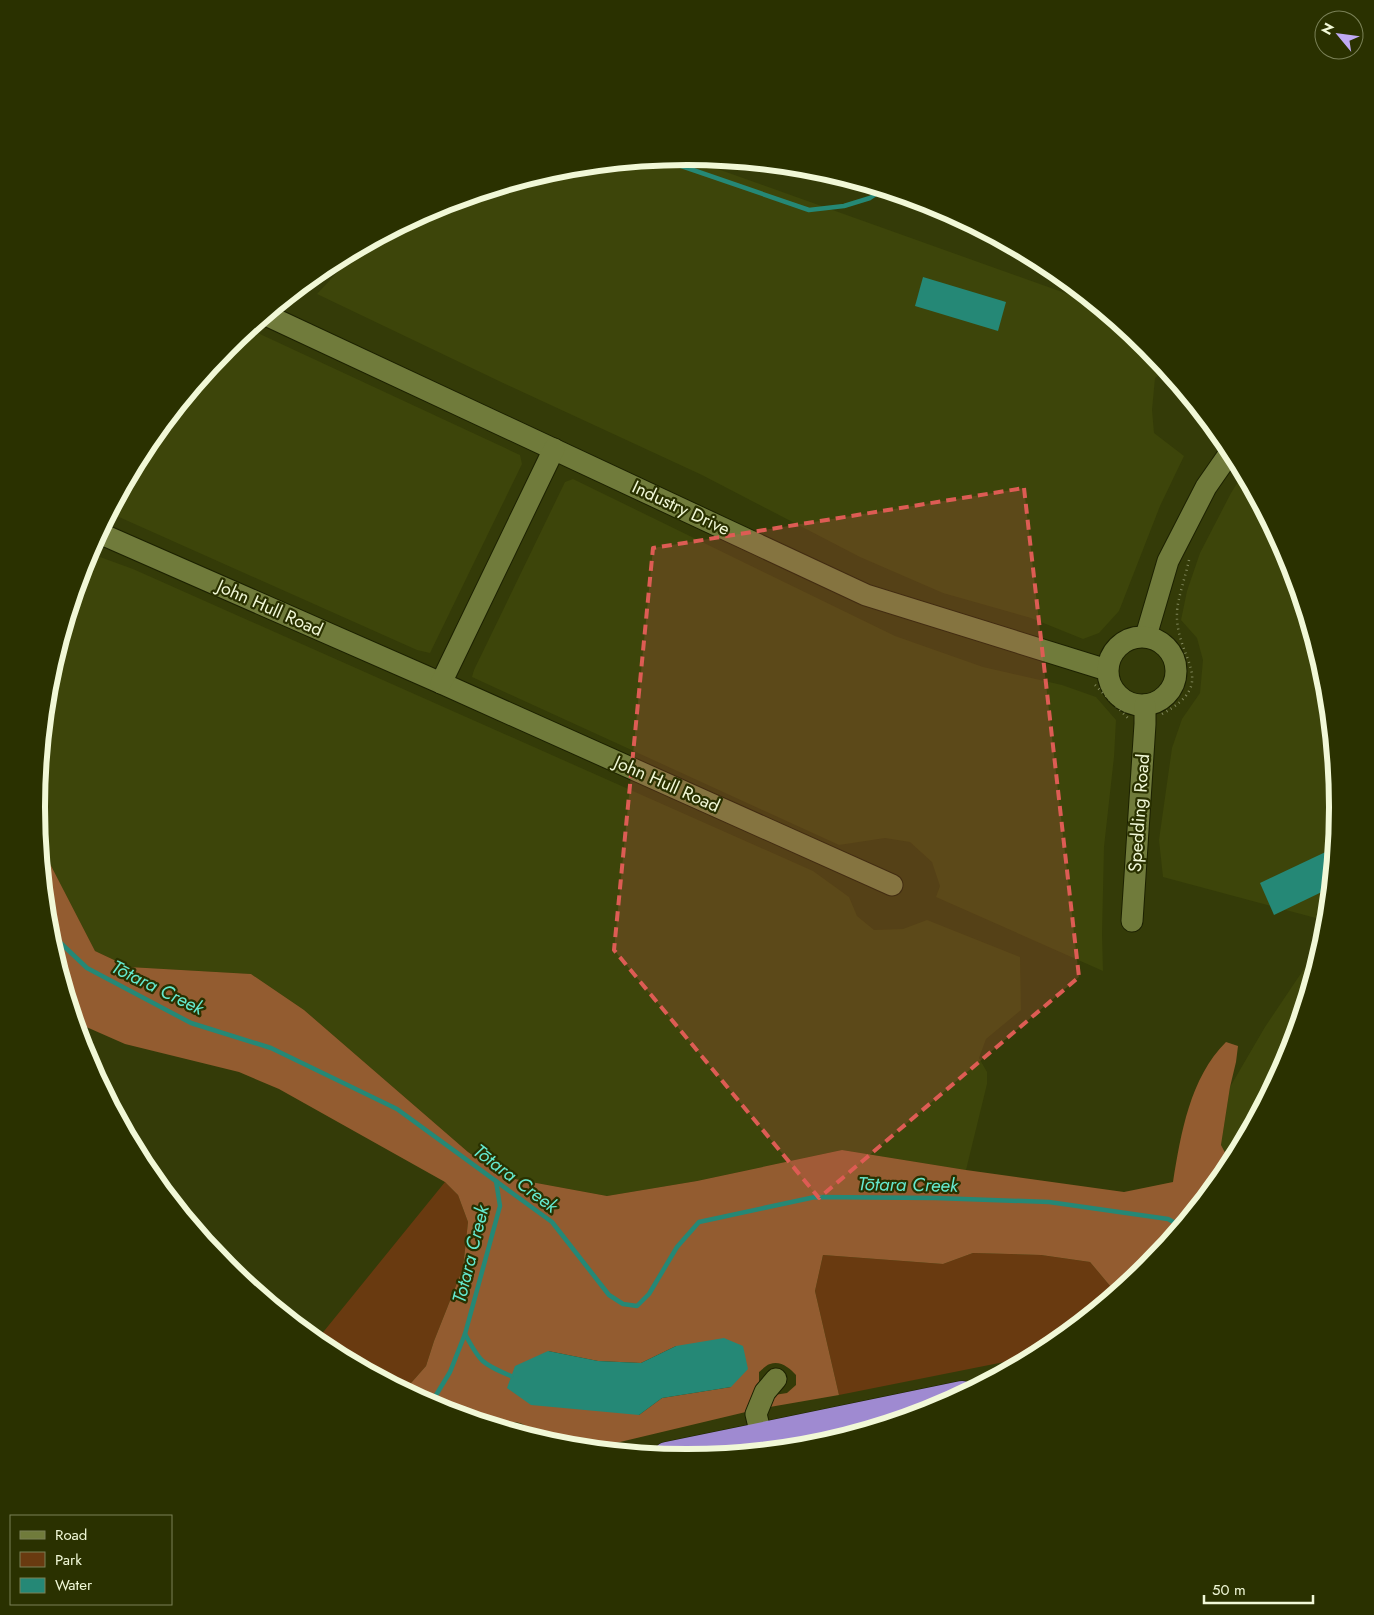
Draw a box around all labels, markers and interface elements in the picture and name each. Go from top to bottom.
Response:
north arrow [1314,10,1364,60]
text: N [1316,19,1339,38]
street label: Industry Drive [628,474,734,542]
street label: John Hull Road [211,572,327,643]
street label: John Hull Road [608,748,724,819]
street label: Spedding Road [1122,753,1156,873]
water label: Tōtara Creek [107,953,209,1022]
water label: Tōtara Creek [468,1138,564,1220]
water label: Tōtara Creek [858,1170,959,1199]
water label: Totara Creek [445,1201,496,1306]
legend [10,1515,172,1605]
text: Road [55,1524,87,1546]
text: Park [55,1549,82,1571]
scale bar [1204,1572,1313,1604]
text: Water [55,1574,93,1596]
text: 50 m [1212,1579,1246,1601]

